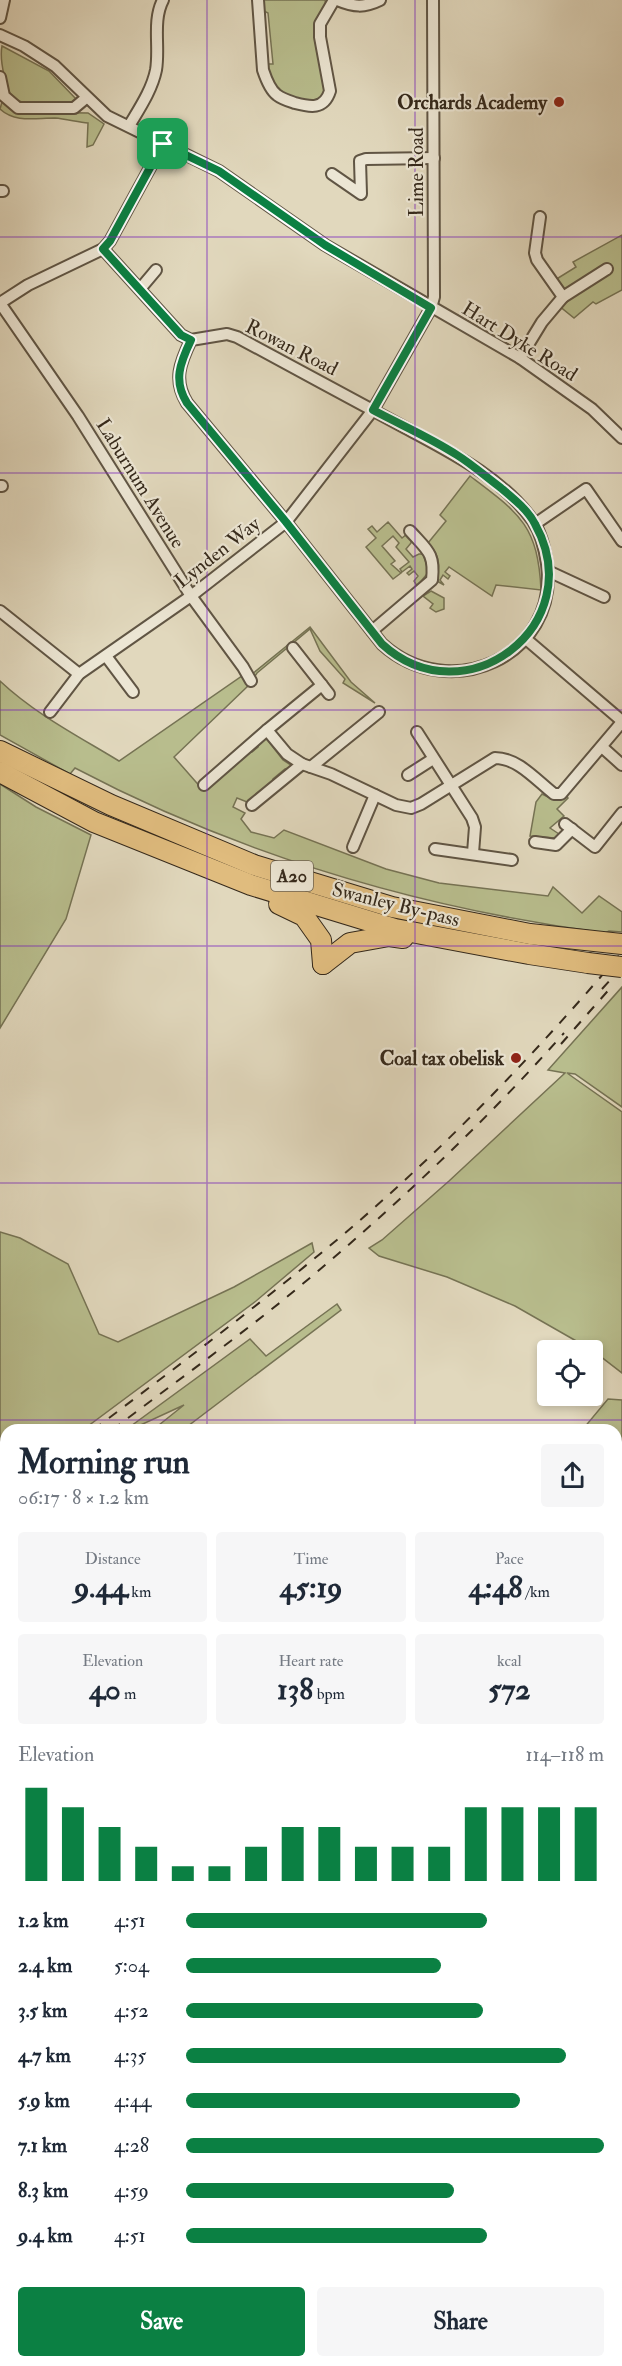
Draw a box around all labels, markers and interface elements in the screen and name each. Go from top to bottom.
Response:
place label: Orchards Academy [397,90,548,116]
marker: Orchards Academy [552,95,566,109]
pin [137,118,188,169]
icon: arrive [146,127,179,160]
street label: Lime Road [404,127,429,217]
street label: Hart Dyke Road [457,296,582,387]
street label: Rowan Road [241,314,342,381]
street label: Laburnum Avenue [91,414,191,553]
street label: Lynden Way [170,511,266,594]
road number: A20 [271,861,313,891]
street label: Swanley By-pass [329,877,462,933]
place label: Coal tax obelisk [380,1046,504,1071]
marker: Coal tax obelisk [509,1051,523,1065]
map controls [537,1340,603,1406]
button: locate [537,1340,603,1406]
text: Morning run [18,1442,190,1483]
button: share [541,1444,604,1507]
text: 06:17 · 8 × 1.2 km [18,1485,149,1510]
text: Distance [85,1549,141,1569]
text: Time [294,1549,328,1569]
text: Pace [495,1549,524,1569]
text: 9.44 [74,1569,128,1606]
text: 45:19 [280,1569,342,1606]
text: 4:48 [469,1569,522,1606]
text: km [128,1582,151,1602]
text: /km [522,1582,550,1602]
text: Elevation [82,1651,143,1671]
text: Heart rate [278,1651,344,1671]
text: kcal [497,1651,522,1671]
text: 40 [89,1671,121,1708]
text: 138 [277,1671,313,1708]
text: 572 [488,1671,530,1708]
text: m [121,1684,136,1704]
text: bpm [313,1684,345,1704]
text: Elevation [18,1742,94,1767]
text: 114–118 m [525,1742,604,1767]
text: 1.2 km [18,1908,68,1933]
text: 4:51 [114,1908,146,1933]
text: 2.4 km [18,1953,72,1978]
text: 5:04 [114,1953,149,1978]
text: 3.5 km [18,1998,67,2023]
text: 4:52 [114,1998,149,2023]
text: 4.7 km [18,2043,71,2068]
text: 4:35 [114,2043,146,2068]
text: 5.9 km [18,2088,70,2113]
text: 4:44 [114,2088,151,2113]
text: 7.1 km [18,2133,67,2158]
text: 4:28 [114,2133,149,2158]
text: 8.3 km [18,2178,68,2203]
text: 4:59 [114,2178,149,2203]
text: 9.4 km [18,2223,72,2248]
text: 4:51 [114,2223,146,2248]
button: Save [18,2287,305,2356]
button: Share [317,2287,604,2356]

